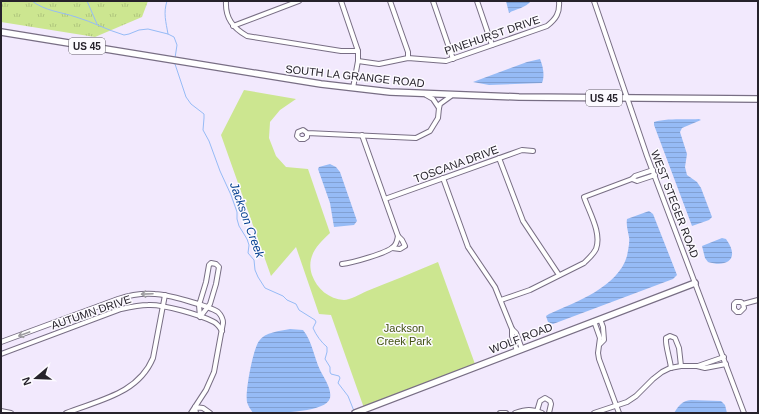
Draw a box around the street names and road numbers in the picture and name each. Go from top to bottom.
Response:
street label: PINEHURST DRIVE [443,13,541,57]
road number: US 45 [69,38,105,54]
street label: SOUTH LA GRANGE ROAD [285,63,425,89]
road number: US 45 [586,90,622,106]
street label: TOSCANA DRIVE [412,143,500,185]
street label: WEST STEGER ROAD [649,148,701,260]
street label: AUTUMN DRIVE [49,293,133,331]
street label: WOLF ROAD [488,320,554,356]

